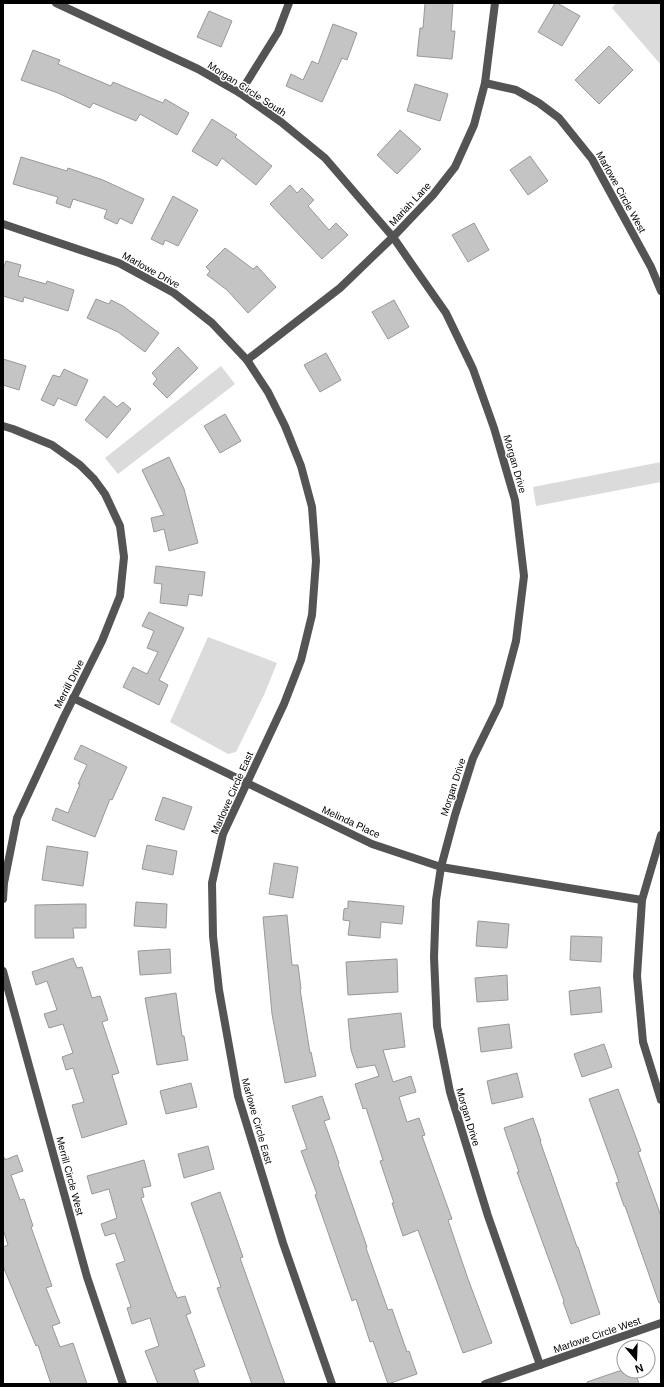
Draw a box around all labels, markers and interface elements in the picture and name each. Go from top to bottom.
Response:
street label: Morgan Circle South [206,60,288,118]
street label: Marlowe Circle West [594,149,648,235]
street label: Mariah Lane [387,180,433,228]
street label: Marlowe Drive [120,250,182,291]
street label: Morgan Drive [501,434,529,495]
street label: Merrill Drive [52,657,86,710]
street label: Marlowe Circle East [209,750,255,836]
street label: Morgan Drive [438,756,468,817]
street label: Melinda Place [320,804,382,840]
street label: Marlowe Circle East [239,1077,275,1165]
street label: Morgan Drive [454,1087,482,1148]
street label: Merrill Circle West [54,1135,86,1217]
street label: Marlowe Circle West [552,1315,642,1355]
north arrow [616,1339,656,1379]
text: N [633,1361,645,1375]

